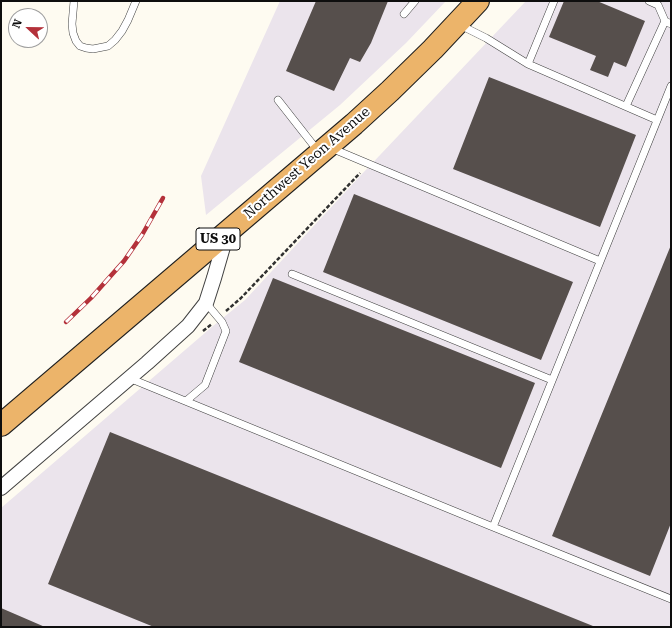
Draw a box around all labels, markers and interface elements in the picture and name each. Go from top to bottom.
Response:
north arrow [8,8,48,48]
text: N [10,17,25,30]
street label: Northwest Yeon Avenue [240,104,374,222]
road number: US 30 [196,228,240,250]

